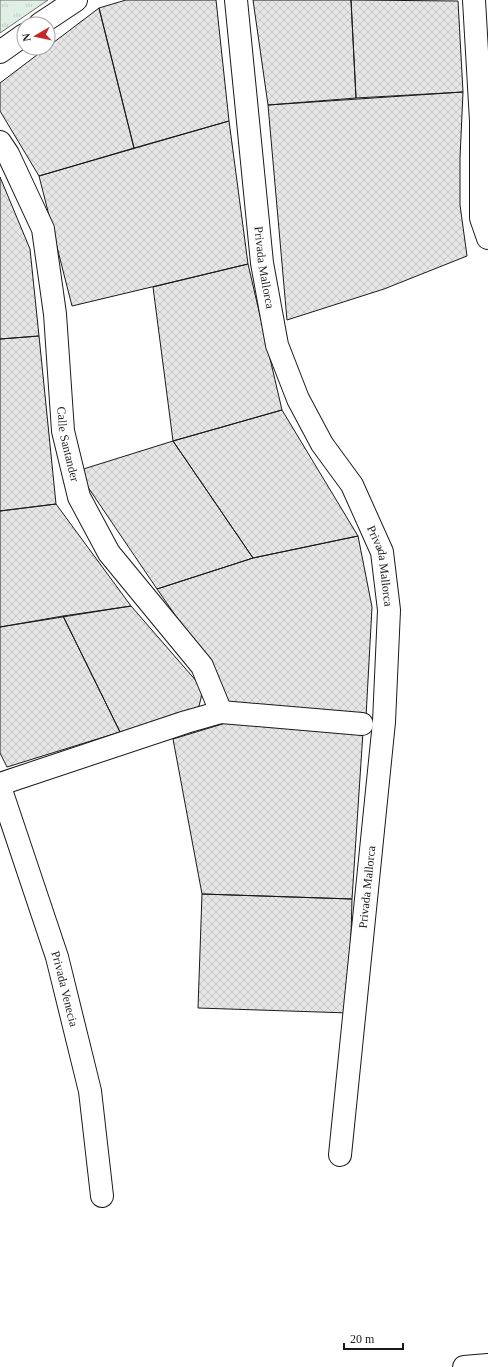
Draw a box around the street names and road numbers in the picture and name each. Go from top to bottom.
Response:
street label: Privada Mallorca [251,226,277,310]
street label: Calle Santander [54,406,82,483]
street label: Privada Mallorca [364,523,396,608]
street label: Privada Mallorca [356,844,378,929]
street label: Privada Venecia [48,949,81,1029]

